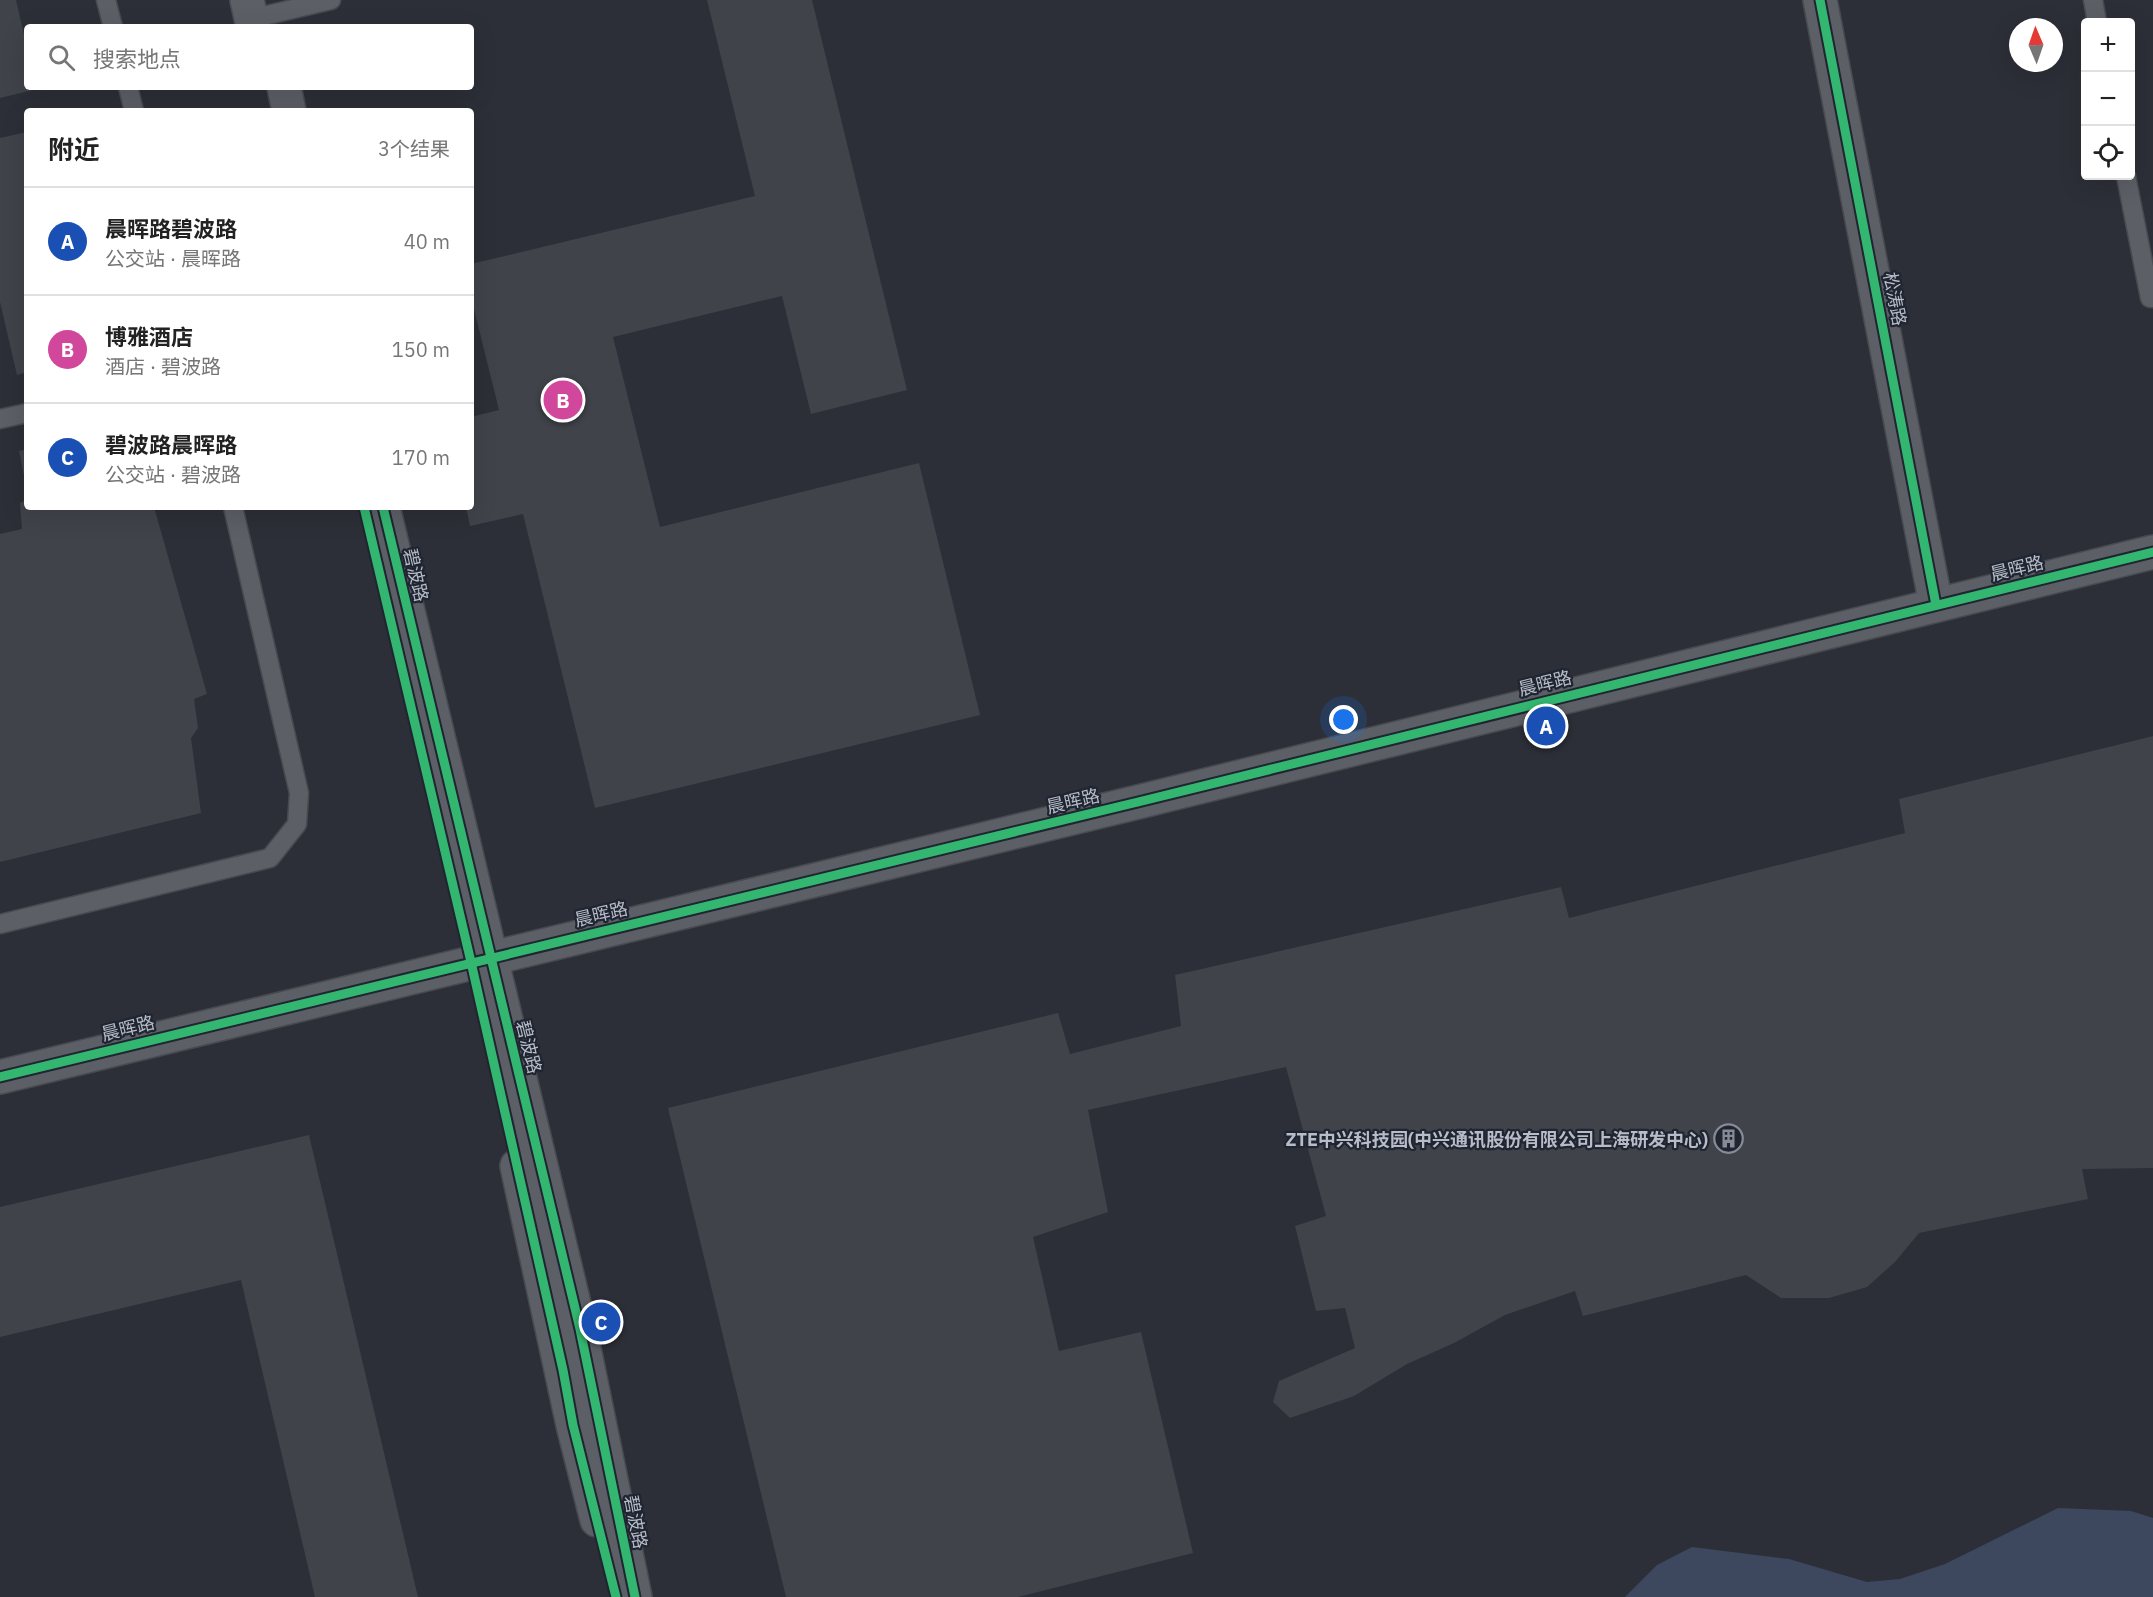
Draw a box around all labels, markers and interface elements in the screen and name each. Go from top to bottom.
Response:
north arrow [2009,18,2063,72]
map controls [2081,18,2135,180]
button: + [2081,18,2135,72]
search box [24,24,474,90]
icon: search [45,41,78,74]
text: 搜索地点 [93,44,181,73]
button: − [2081,72,2135,126]
button: locate [2081,126,2135,180]
text: 附近 [48,132,100,166]
text: 3个结果 [378,135,450,162]
text: 晨晖路碧波路 [105,214,237,243]
text: A [61,228,74,255]
text: 40 m [404,228,450,255]
text: 公交站 · 晨晖路 [105,245,241,272]
street label: 松涛路 [1879,270,1911,328]
text: 博雅酒店 [105,322,193,351]
text: B [61,336,74,363]
text: 150 m [392,336,450,363]
text: 酒店 · 碧波路 [105,353,221,380]
pin: B [544,378,582,422]
text: 碧波路晨晖路 [105,430,237,459]
text: C [61,444,74,471]
text: 170 m [392,444,450,471]
text: 公交站 · 碧波路 [105,461,241,488]
street label: 碧波路 [399,546,433,604]
street label: 晨晖路 [1988,550,2046,586]
street label: 晨晖路 [1516,665,1574,701]
pin: A [1526,704,1566,748]
your location [1329,705,1358,734]
street label: 晨晖路 [1044,784,1102,818]
street label: 晨晖路 [572,897,630,931]
street label: 晨晖路 [99,1010,157,1046]
street label: 碧波路 [511,1018,547,1076]
building icon: ZTE中兴科技园(中兴通讯股份有限公司上海研发中心) [1713,1123,1745,1155]
place label: ZTE中兴科技园(中兴通讯股份有限公司上海研发中心) [1285,1128,1708,1151]
pin: C [582,1300,620,1344]
street label: 碧波路 [620,1493,652,1551]

